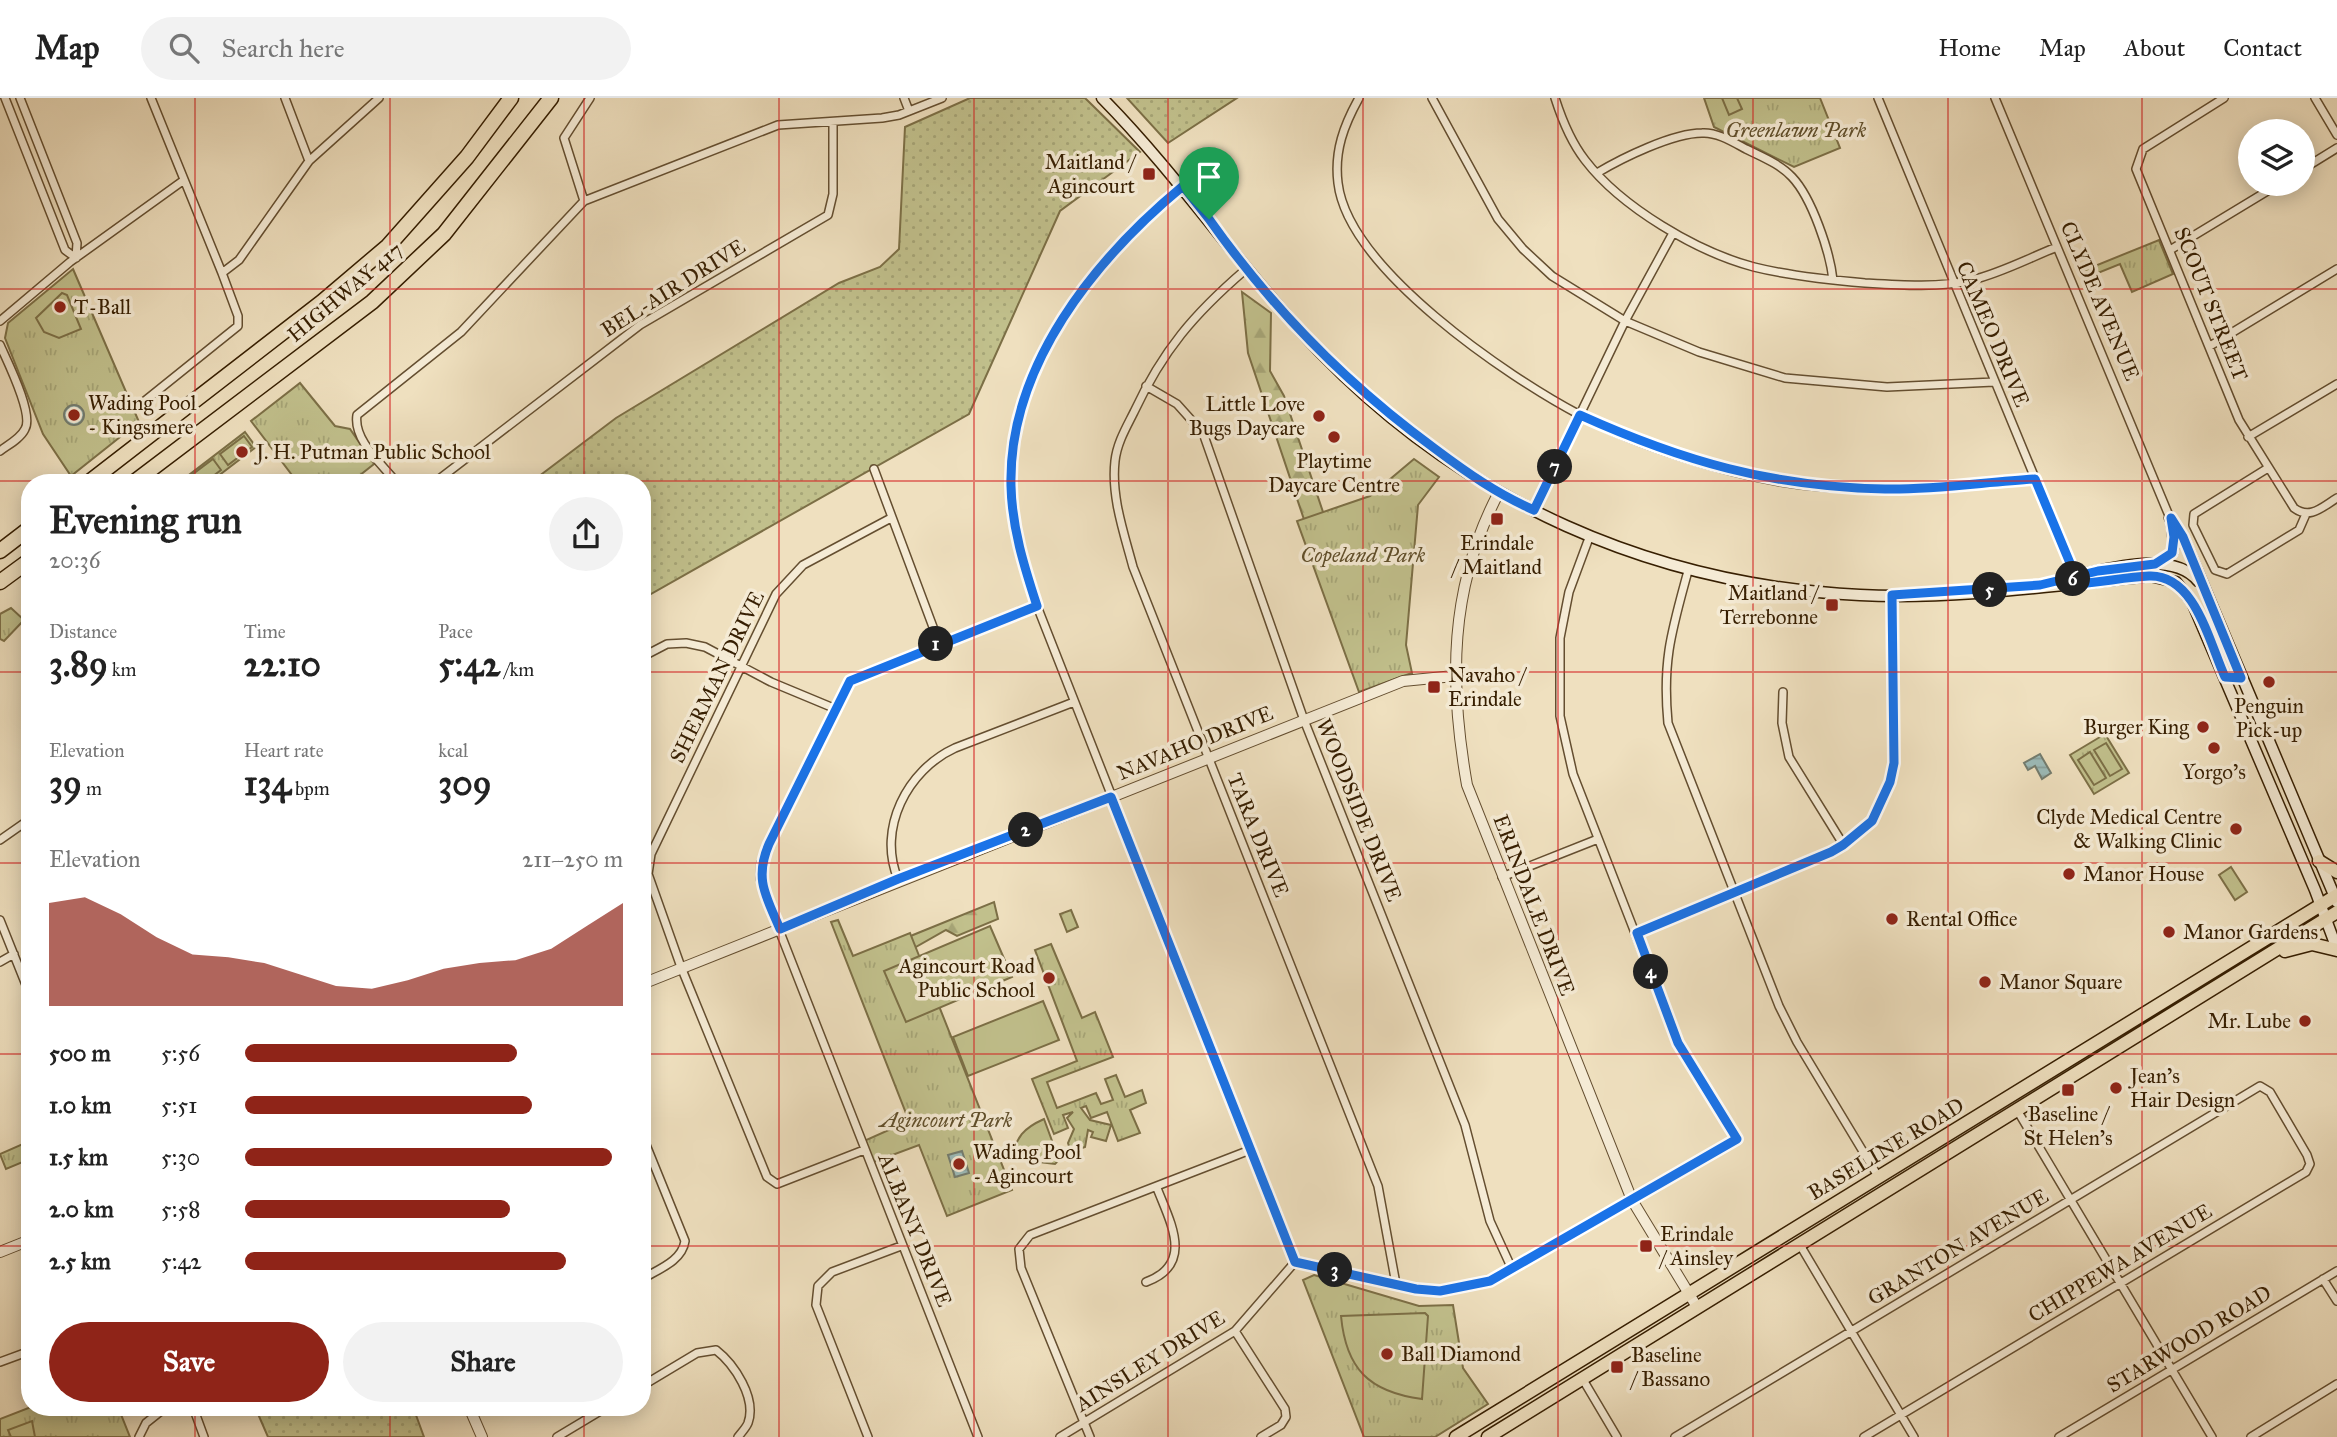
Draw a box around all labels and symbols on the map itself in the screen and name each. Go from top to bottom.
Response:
park label: Greenlawn Park [1726,117,1867,143]
pin [1179,147,1239,219]
place label: Maitland / Agincourt [1045,149,1137,199]
marker: Maitland / Agincourt [1141,166,1157,182]
street label: CLYDE AVENUE [2055,218,2145,384]
street label: SCOUT STREET [2168,223,2254,385]
street label: BEL-AIR DRIVE [596,233,750,343]
street label: HIGHWAY 417 [282,236,408,348]
street label: CAMEO DRIVE [1951,257,2035,411]
place label: T-Ball [74,294,131,320]
marker: T-Ball [52,299,68,315]
place label: Wading Pool - Kingsmere [88,390,197,440]
place label: Little Love Bugs Daycare [1189,391,1305,441]
marker: Wading Pool - Kingsmere [66,407,82,423]
marker: Little Love Bugs Daycare [1311,408,1327,424]
marker: Playtime Daycare Centre [1326,429,1342,445]
place label: J. H. Putman Public School [254,439,491,465]
marker: J. H. Putman Public School [234,444,250,460]
place label: Playtime Daycare Centre [1268,448,1400,498]
pin: 7 [1538,450,1572,484]
marker: Erindale / Maitland [1489,511,1505,527]
place label: Erindale / Maitland [1450,530,1543,580]
park label: Copeland Park [1301,542,1426,568]
pin: 6 [2056,561,2090,596]
pin: 5 [1972,573,2008,608]
place label: Maitland / Terrebonne [1720,580,1820,630]
street label: SHERMAN DRIVE [664,587,770,767]
marker: Maitland / Terrebonne [1824,597,1840,613]
pin: 1 [918,626,954,662]
place label: Navaho / Erindale [1448,662,1528,712]
marker: Penguin Pick-up [2261,674,2277,690]
marker: Navaho / Erindale [1426,679,1442,695]
place label: Penguin Pick-up [2234,693,2304,743]
street label: NAVAHO DRIVE [1113,700,1277,786]
place label: Burger King [2083,714,2189,740]
street label: WOODSIDE DRIVE [1310,715,1408,905]
marker: Burger King [2195,719,2211,735]
marker: Yorgo's [2206,740,2222,756]
place label: Yorgo's [2182,759,2246,785]
street label: TARA DRIVE [1221,769,1295,901]
place label: Clyde Medical Centre & Walking Clinic [2036,804,2222,854]
street label: ERINDALE DRIVE [1487,811,1581,999]
pin: 2 [1009,812,1044,848]
marker: Clyde Medical Centre & Walking Clinic [2228,821,2244,837]
place label: Manor House [2083,861,2204,887]
marker: Manor House [2061,866,2077,882]
place label: Rental Office [1906,906,2018,932]
marker: Rental Office [1884,911,1900,927]
place label: Manor Gardens [2183,919,2318,945]
marker: Manor Gardens [2161,924,2177,940]
place label: Agincourt Road Public School [898,953,1035,1003]
pin: 4 [1634,954,1668,990]
place label: Manor Square [1999,969,2123,995]
marker: Agincourt Road Public School [1041,970,1057,986]
marker: Manor Square [1977,974,1993,990]
place label: Mr. Lube [2207,1008,2291,1034]
marker: Mr. Lube [2297,1013,2313,1029]
place label: Jean's Hair Design [2128,1063,2235,1113]
marker: Jean's Hair Design [2108,1080,2124,1096]
marker: Baseline / St Helen's [2060,1082,2076,1098]
street label: BASELINE ROAD [1803,1092,1969,1206]
place label: Baseline / St Helen's [2023,1101,2113,1151]
park label: Agincourt Park [878,1107,1013,1133]
place label: Wading Pool - Agincourt [973,1139,1082,1189]
street label: ALBANY DRIVE [872,1149,958,1310]
marker: Wading Pool - Agincourt [951,1156,967,1172]
street label: GRANTON AVENUE [1863,1183,2053,1311]
street label: CHIPPEWA AVENUE [2023,1198,2217,1328]
place label: Erindale / Ainsley [1658,1221,1734,1271]
marker: Erindale / Ainsley [1638,1238,1654,1254]
pin: 3 [1318,1252,1352,1288]
street label: STARWOOD ROAD [2102,1280,2276,1398]
street label: AINSLEY DRIVE [1070,1305,1229,1418]
place label: Ball Diamond [1401,1341,1522,1367]
place label: Baseline / Bassano [1629,1342,1710,1392]
marker: Ball Diamond [1379,1346,1395,1362]
marker: Baseline / Bassano [1609,1359,1625,1375]

